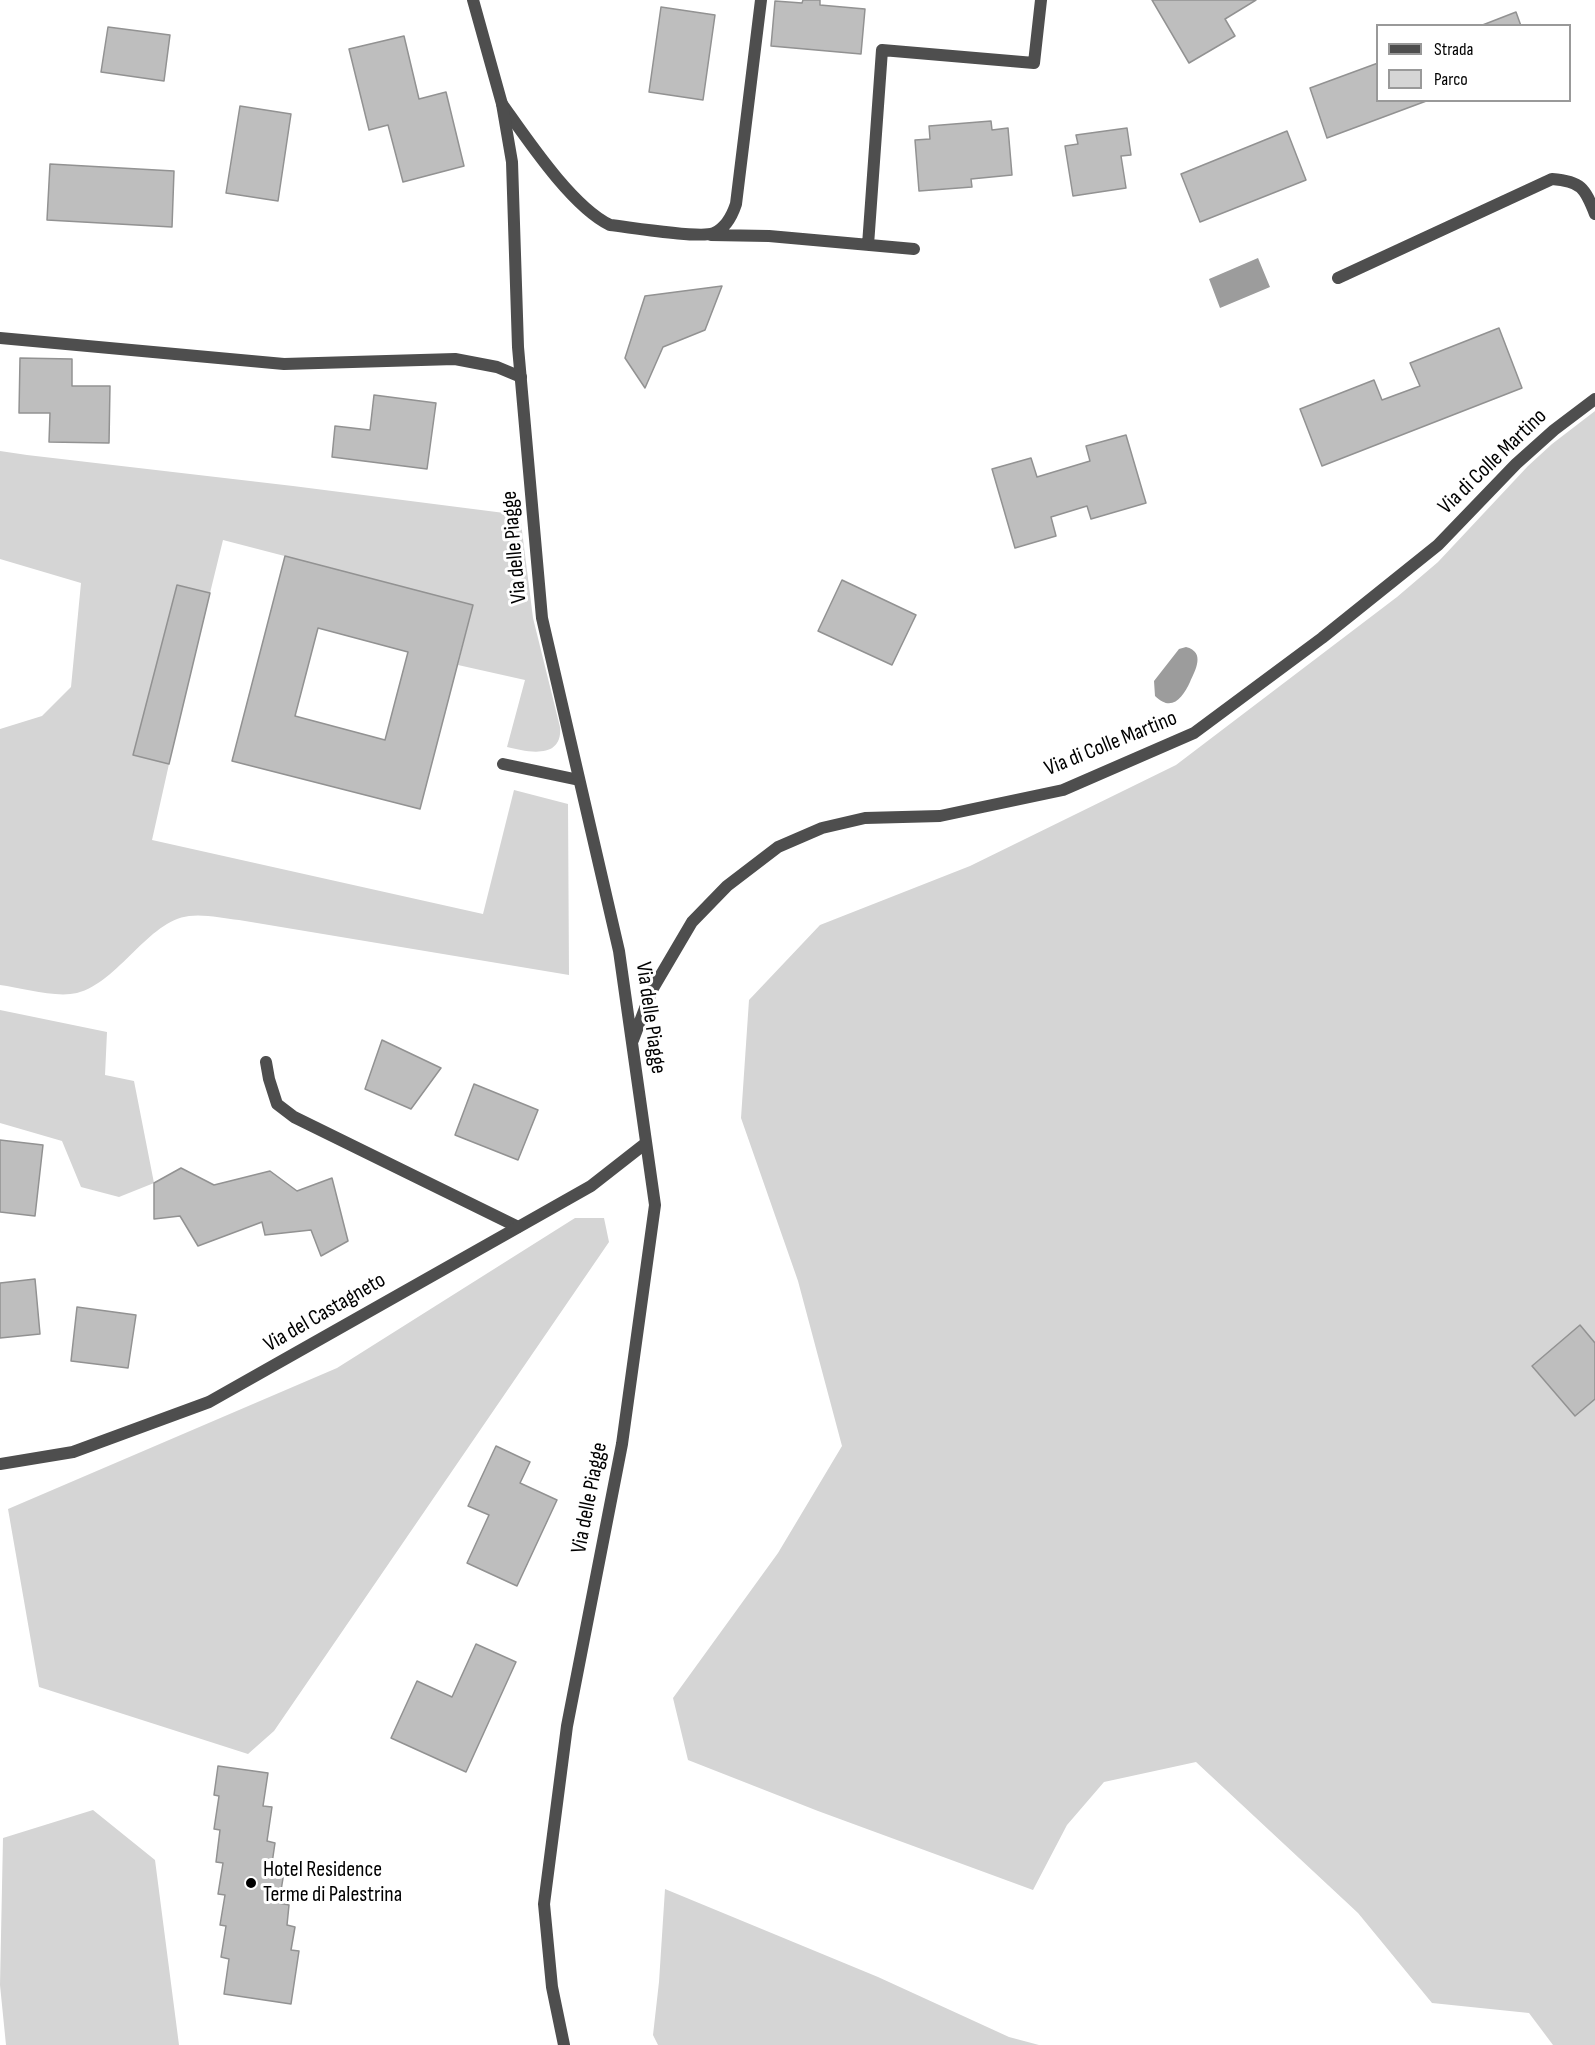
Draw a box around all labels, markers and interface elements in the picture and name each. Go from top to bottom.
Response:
legend [1376,24,1571,102]
text: Strada [1434,39,1473,60]
text: Parco [1434,69,1468,90]
street label: Via di Colle Martino [1433,404,1553,520]
street label: Via delle Piagge [497,490,533,604]
street label: Via di Colle Martino [1041,705,1181,783]
street label: Via delle Piagge [629,960,671,1076]
street label: Via del Castagneto [260,1268,390,1358]
street label: Via delle Piagge [566,1440,614,1556]
place label: Hotel Residence Terme di Palestrina [263,1857,402,1909]
marker: Hotel Residence Terme di Palestrina [244,1876,258,1890]

